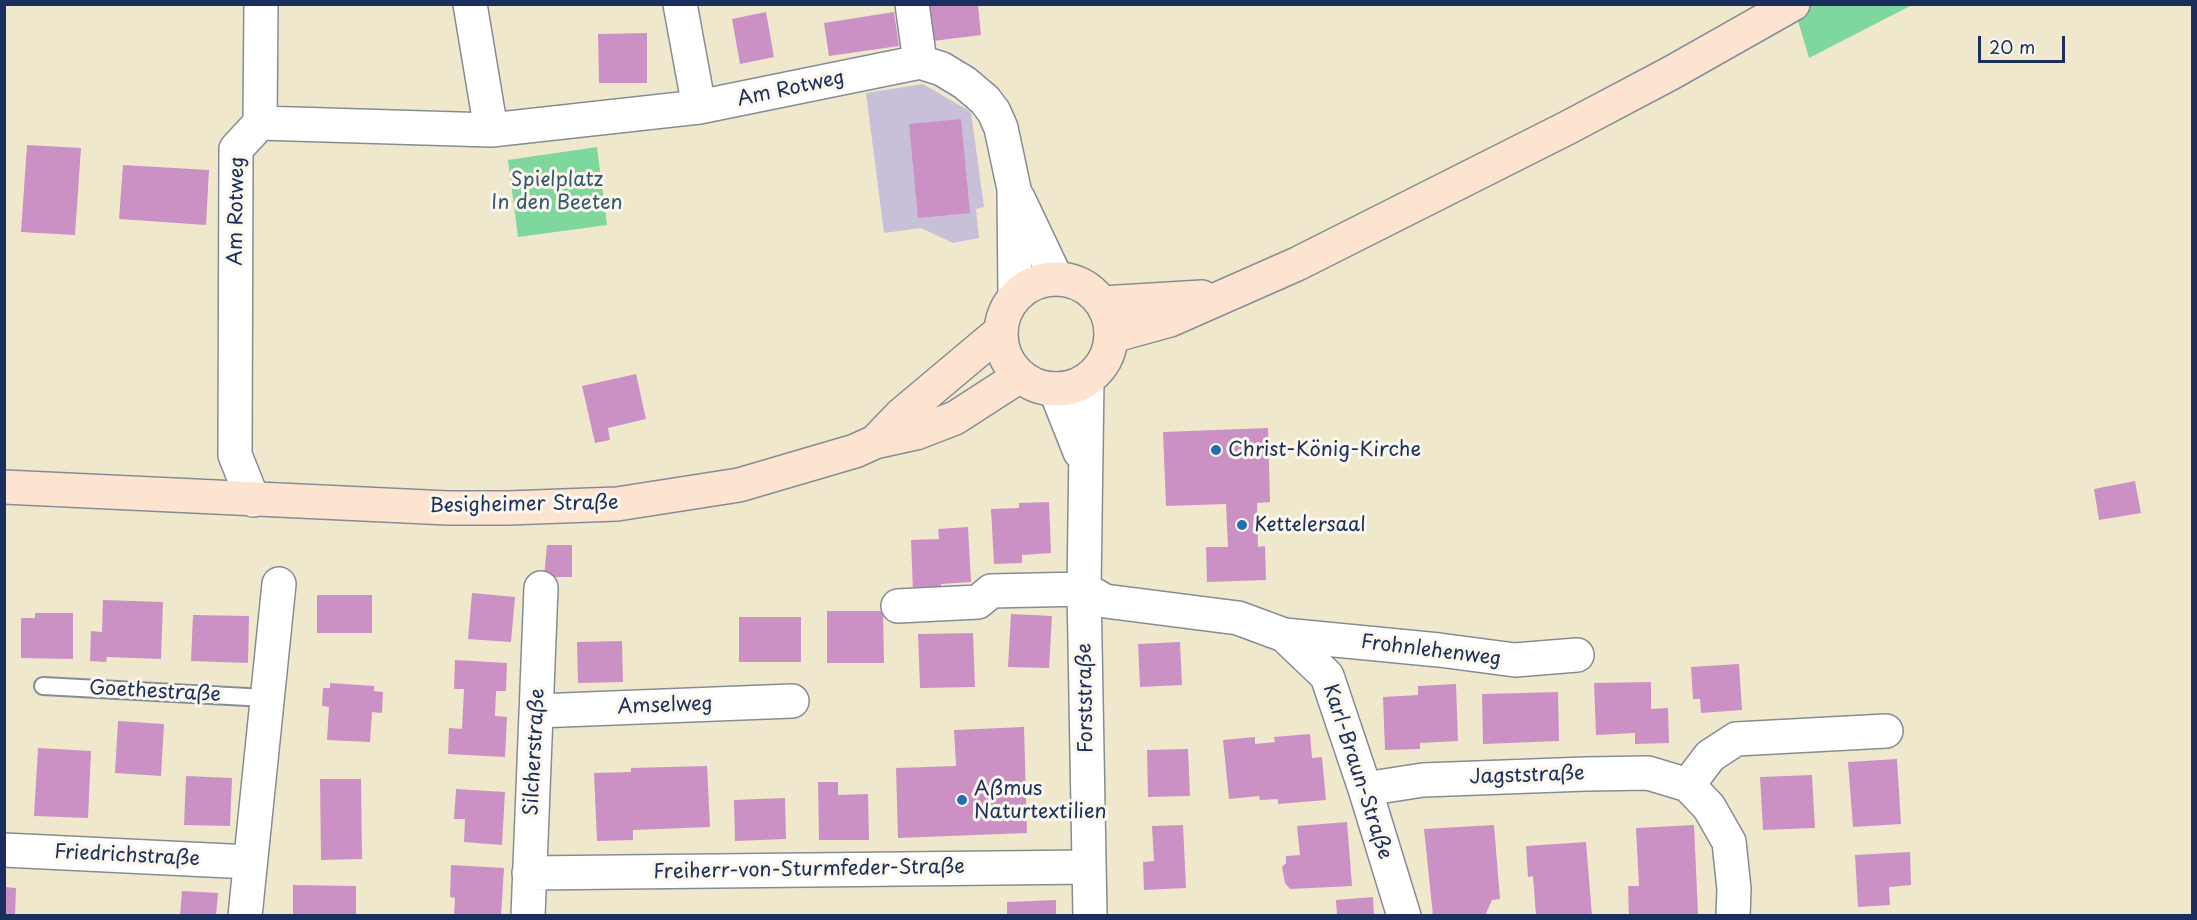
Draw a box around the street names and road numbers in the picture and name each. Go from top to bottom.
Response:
street label: Am Rotweg [735,66,847,112]
street label: Am Rotweg [224,156,250,266]
street label: Besigheimer Straße [429,491,619,519]
street label: Frohnlehenweg [1359,630,1503,672]
street label: Forststraße [1073,643,1099,753]
street label: Goethestraße [88,677,222,707]
street label: Karl-Braun-Straße [1317,681,1397,863]
street label: Silcherstraße [520,688,550,816]
street label: Amselweg [617,692,713,720]
street label: Jagststraße [1469,762,1585,790]
street label: Friedrichstraße [54,840,200,872]
street label: Freiherr-von-Sturmfeder-Straße [653,855,965,885]

